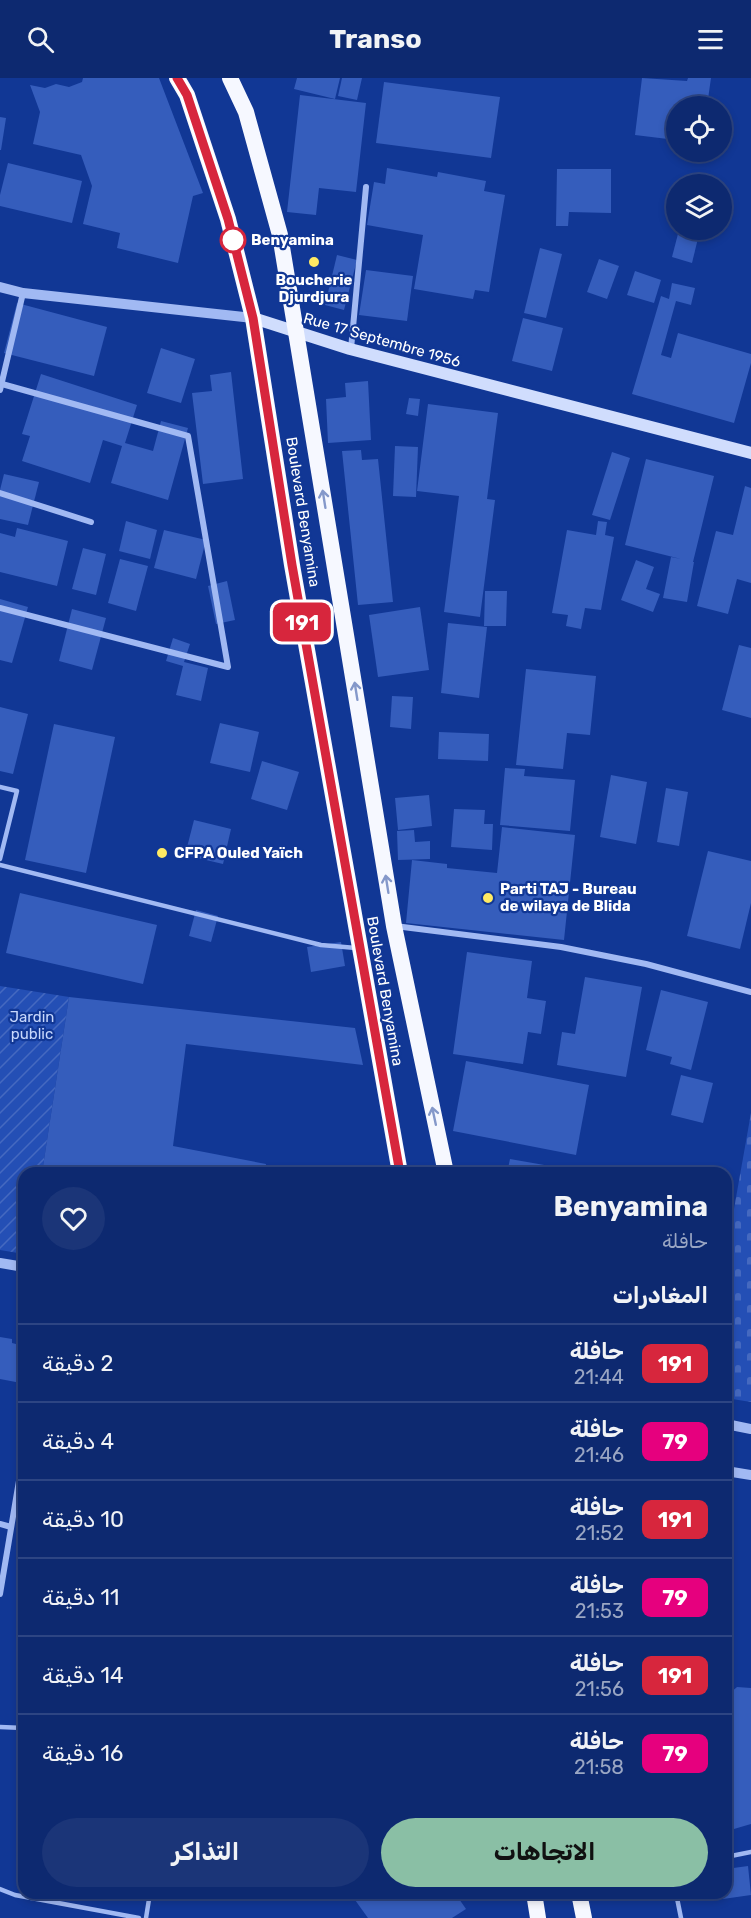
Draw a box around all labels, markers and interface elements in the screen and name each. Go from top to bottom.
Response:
icon: search [24,23,57,56]
text: Transo [329,23,422,55]
icon: menu [694,23,727,56]
map controls [666,96,732,240]
button: locate [666,96,732,162]
button: layers [666,174,732,240]
marker: Benyamina [220,227,246,253]
place label: Benyamina [251,231,334,249]
marker: Boucherie Djurdjura [307,255,321,269]
place label: Boucherie Djurdjura [276,271,353,306]
street label: Rue 17 Septembre 1956 [301,309,463,371]
street label: Boulevard Benyamina [282,436,324,588]
one-way arrow [319,489,330,509]
line badge: 191 [268,602,336,642]
text: 191 [285,610,319,635]
one-way arrow [350,682,361,701]
place label: CFPA Ouled Yaïch [174,844,303,862]
marker: CFPA Ouled Yaïch [155,846,169,860]
one-way arrow [382,874,393,894]
place label: Parti TAJ - Bureau de wilaya de Blida [500,880,637,915]
marker: Parti TAJ - Bureau de wilaya de Blida [481,891,495,905]
street label: Boulevard Benyamina [363,915,407,1067]
park label: Jardin public [10,1008,54,1043]
one-way arrow [428,1106,440,1125]
button: heart [42,1187,105,1250]
text: Benyamina [553,1190,708,1223]
text: حافلة [662,1229,708,1253]
text: المغادرات [613,1282,708,1309]
text: حافلة [570,1338,624,1365]
text: 2 دقيقة [42,1350,114,1377]
text: 191 [658,1351,692,1376]
text: 21:44 [574,1365,624,1389]
text: حافلة [570,1416,624,1443]
text: 4 دقيقة [42,1428,114,1455]
text: 79 [662,1429,688,1454]
text: 21:46 [574,1443,624,1467]
text: حافلة [570,1494,624,1521]
text: 10 دقيقة [42,1506,124,1533]
text: 191 [658,1507,692,1532]
text: 21:52 [575,1521,624,1545]
text: حافلة [570,1572,624,1599]
text: 11 دقيقة [42,1584,119,1611]
text: 79 [662,1585,688,1610]
text: 21:53 [575,1599,624,1623]
text: حافلة [570,1650,624,1677]
text: 14 دقيقة [42,1662,124,1689]
text: 191 [658,1663,692,1688]
text: 21:56 [575,1677,624,1701]
text: حافلة [570,1728,624,1755]
text: 16 دقيقة [42,1740,123,1767]
text: 79 [662,1741,688,1766]
text: 21:58 [574,1755,624,1779]
button: التذاكر [42,1818,369,1887]
button: الاتجاهات [381,1818,708,1887]

